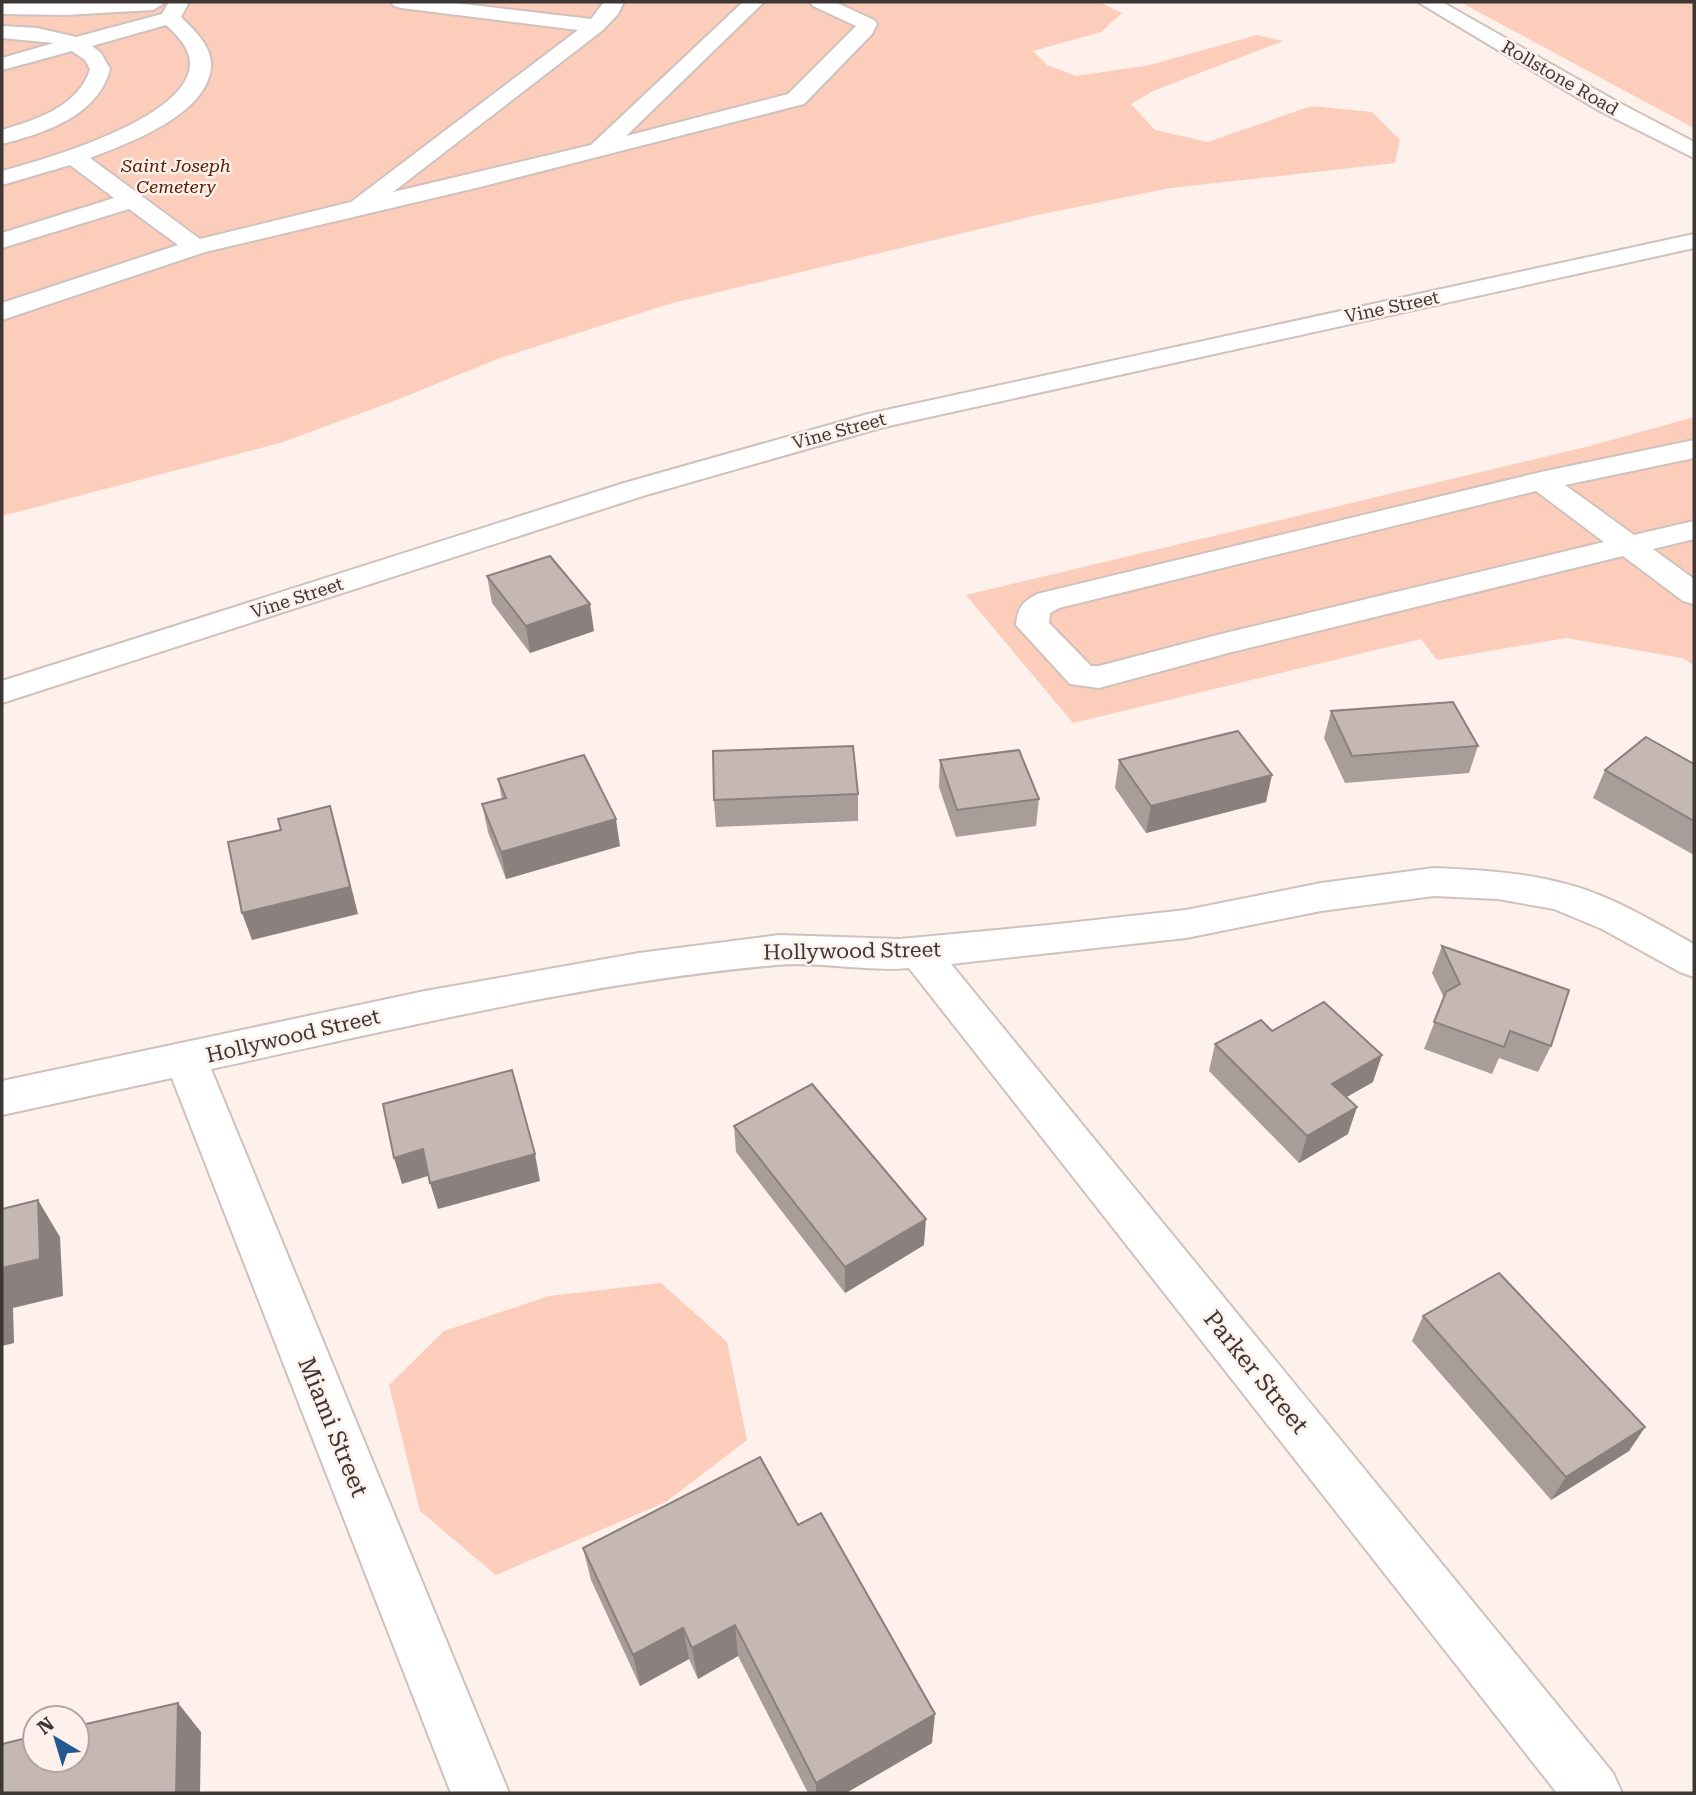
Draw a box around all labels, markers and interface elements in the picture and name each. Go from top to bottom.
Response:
street label: Rollstone Road [1498,36,1623,120]
park label: Saint Joseph Cemetery [120,155,231,197]
street label: Vine Street [1343,286,1441,327]
street label: Vine Street [790,408,888,453]
street label: Vine Street [248,573,346,622]
street label: Hollywood Street [763,937,941,965]
street label: Hollywood Street [204,1004,382,1068]
street label: Parker Street [1198,1305,1314,1439]
street label: Miami Street [292,1353,374,1501]
north arrow [21,1704,91,1774]
text: N [33,1712,59,1740]

